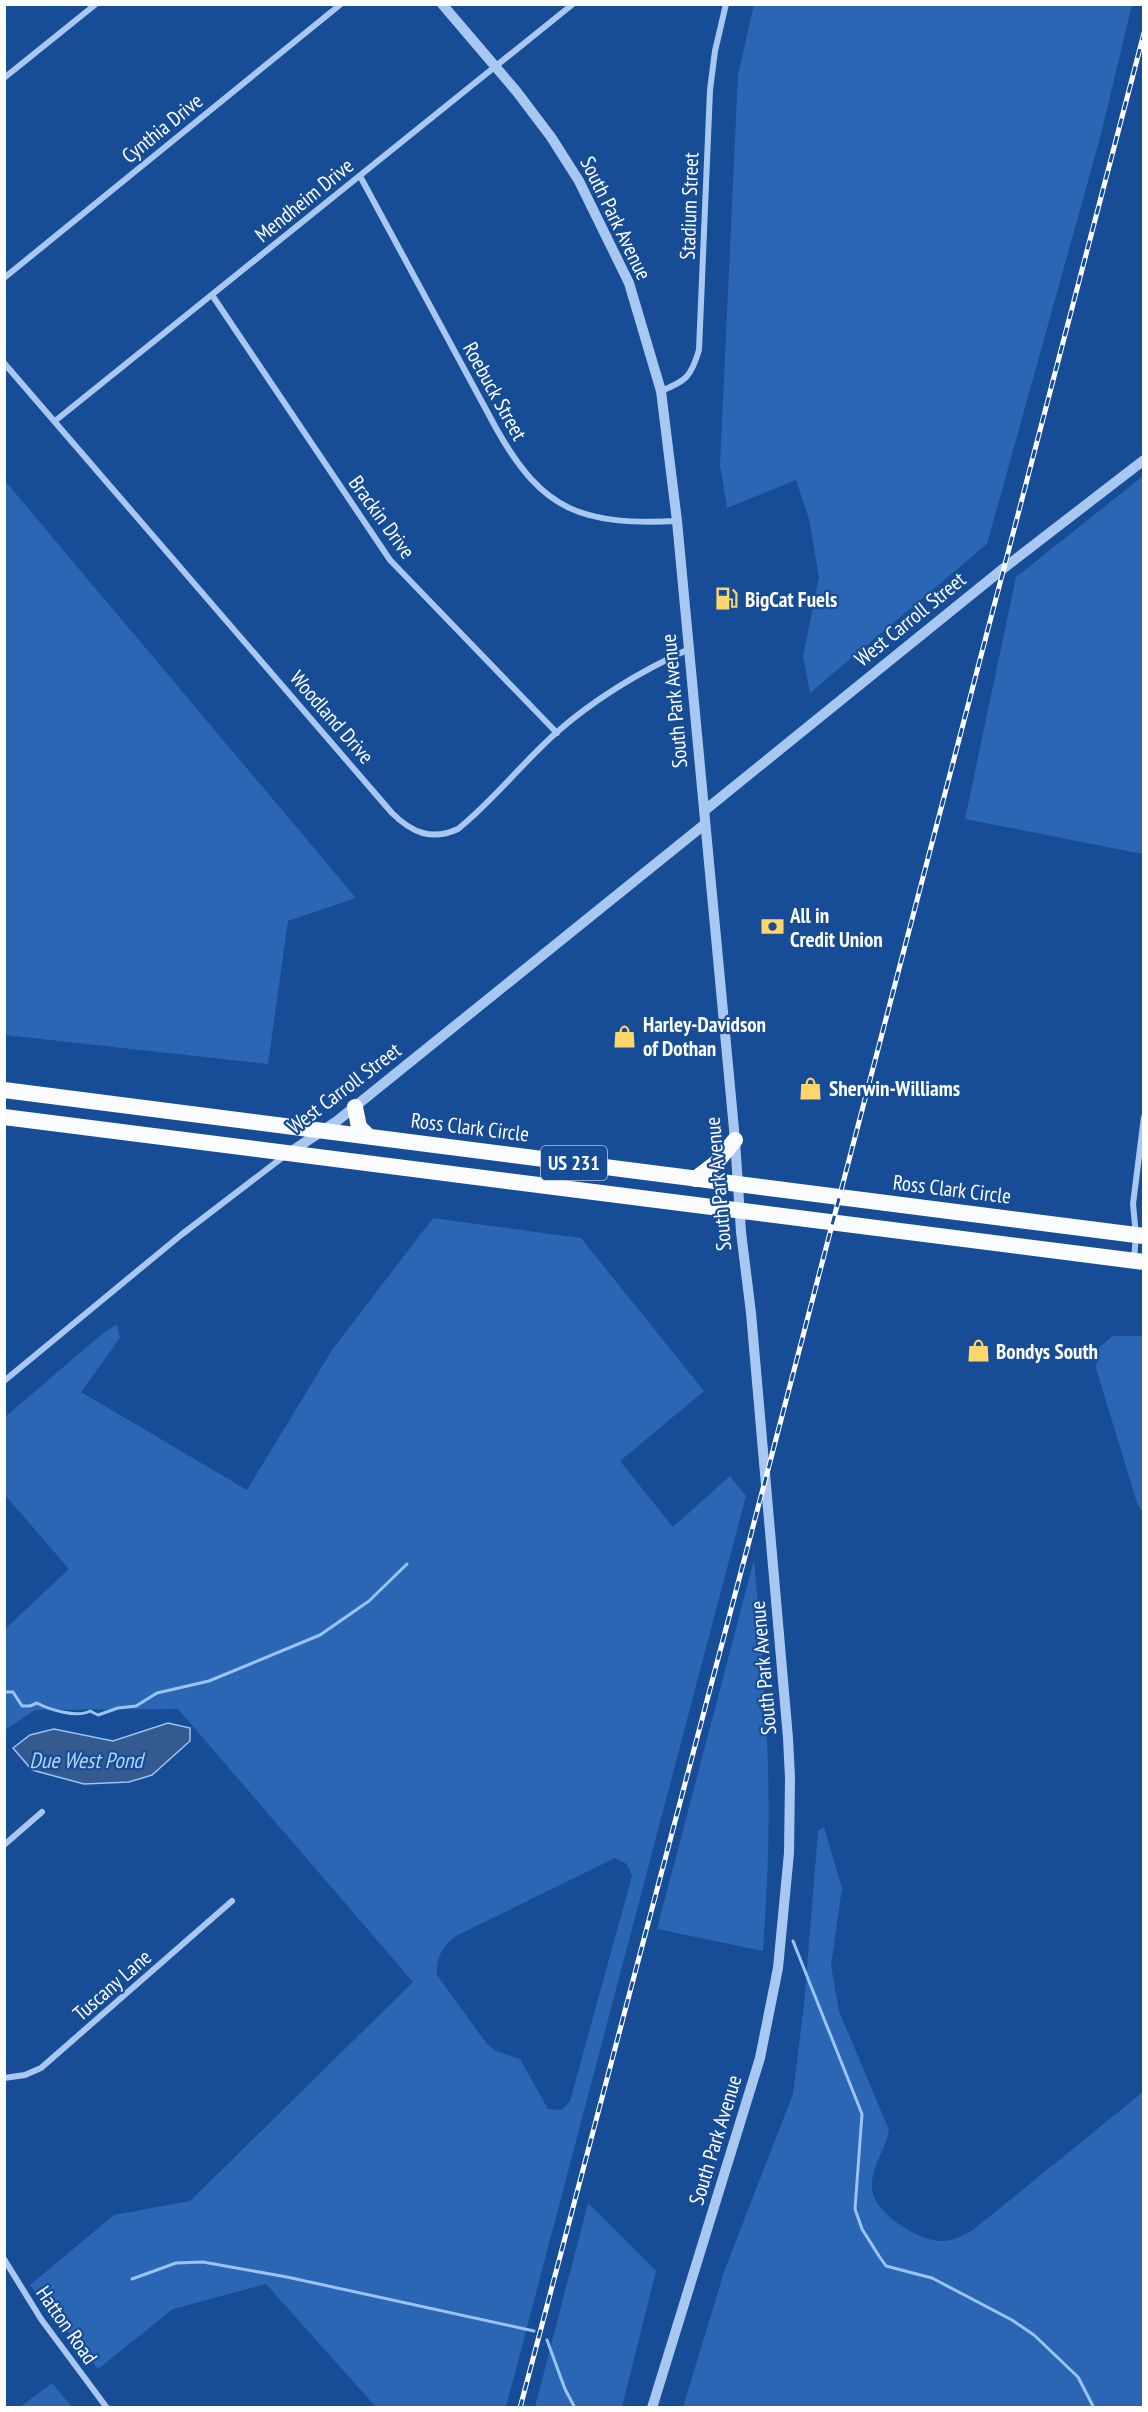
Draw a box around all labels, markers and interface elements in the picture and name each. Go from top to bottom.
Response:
street label: Cynthia Drive [116,87,208,169]
street label: Mendheim Drive [249,152,359,248]
street label: South Park Avenue [574,152,658,284]
street label: Stadium Street [674,152,704,260]
street label: Roebuck Street [457,337,533,445]
street label: Brackin Drive [343,470,421,564]
street label: West Carroll Street [849,566,971,672]
fuel station icon: BigCat Fuels [714,586,740,612]
place label: BigCat Fuels [745,586,837,613]
street label: South Park Avenue [655,633,693,769]
street label: Woodland Drive [284,665,380,769]
place label: All in Credit Union [789,902,883,953]
bank icon: All in Credit Union [759,914,785,940]
place label: Harley-Davidson of Dothan [643,1011,766,1062]
shop icon: Harley-Davidson of Dothan [612,1023,638,1049]
street label: West Carroll Street [282,1036,406,1140]
shop icon: Sherwin-Williams [798,1075,824,1101]
place label: Sherwin-Williams [829,1075,960,1102]
street label: Ross Clark Circle [409,1106,531,1148]
street label: South Park Avenue [699,1116,737,1252]
road number: US 231 [541,1146,607,1180]
street label: Ross Clark Circle [891,1168,1013,1210]
shop icon: Bondys South [965,1338,991,1364]
place label: Bondys South [996,1338,1098,1365]
street label: South Park Avenue [744,1600,782,1736]
water label: Due West Pond [29,1746,146,1774]
street label: Tuscany Lane [67,1944,157,2026]
street label: South Park Avenue [682,2072,748,2208]
street label: Hatton Road [30,2281,104,2369]

